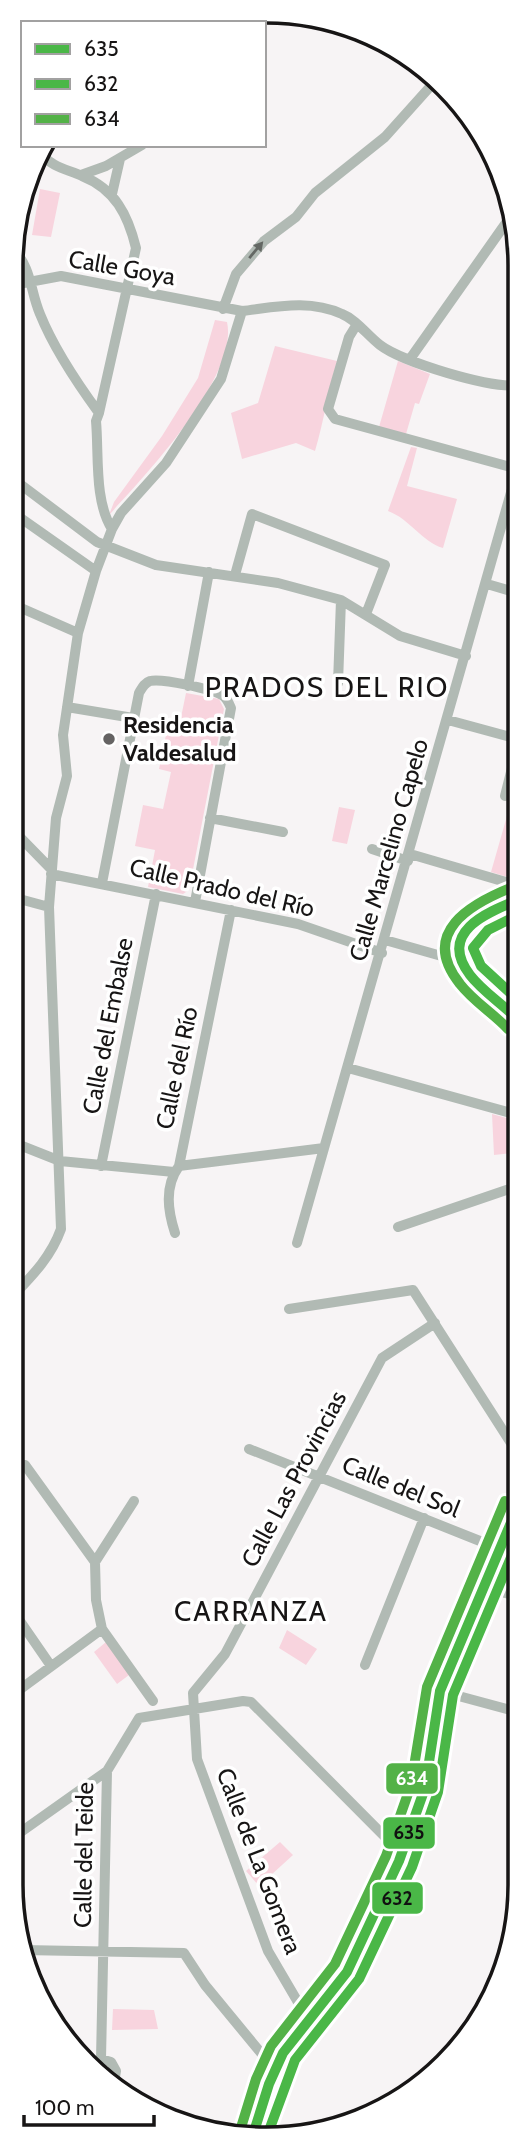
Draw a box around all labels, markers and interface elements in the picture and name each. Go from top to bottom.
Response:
legend [21,21,266,147]
text: 635 [84,36,119,61]
text: 632 [84,71,118,96]
text: 634 [84,106,119,131]
one-way arrow [248,242,263,259]
street label: Calle Goya [67,244,178,291]
district label: PRADOS DEL RIO [205,670,449,704]
place label: Residencia Valdesalud [123,710,236,767]
marker: Residencia Valdesalud [101,731,117,747]
street label: Calle Marcelino Capelo [343,735,434,964]
street label: Calle Prado del Río [127,852,317,923]
street label: Calle del Embalse [76,935,139,1116]
street label: Calle del Río [149,1004,204,1132]
street label: Calle Las Provincias [235,1386,352,1572]
street label: Calle del Sol [338,1450,465,1523]
district label: CARRANZA [174,1594,328,1628]
line badge: 634 [385,1762,439,1795]
street label: Calle de La Gomera [211,1764,308,1958]
text: 634 [396,1767,428,1790]
street label: Calle del Teide [68,1782,99,1928]
line badge: 635 [382,1816,436,1850]
text: 635 [393,1821,425,1844]
line badge: 632 [371,1881,424,1915]
text: 632 [382,1887,412,1910]
scale bar [24,2084,154,2128]
text: 100 m [35,2095,94,2120]

